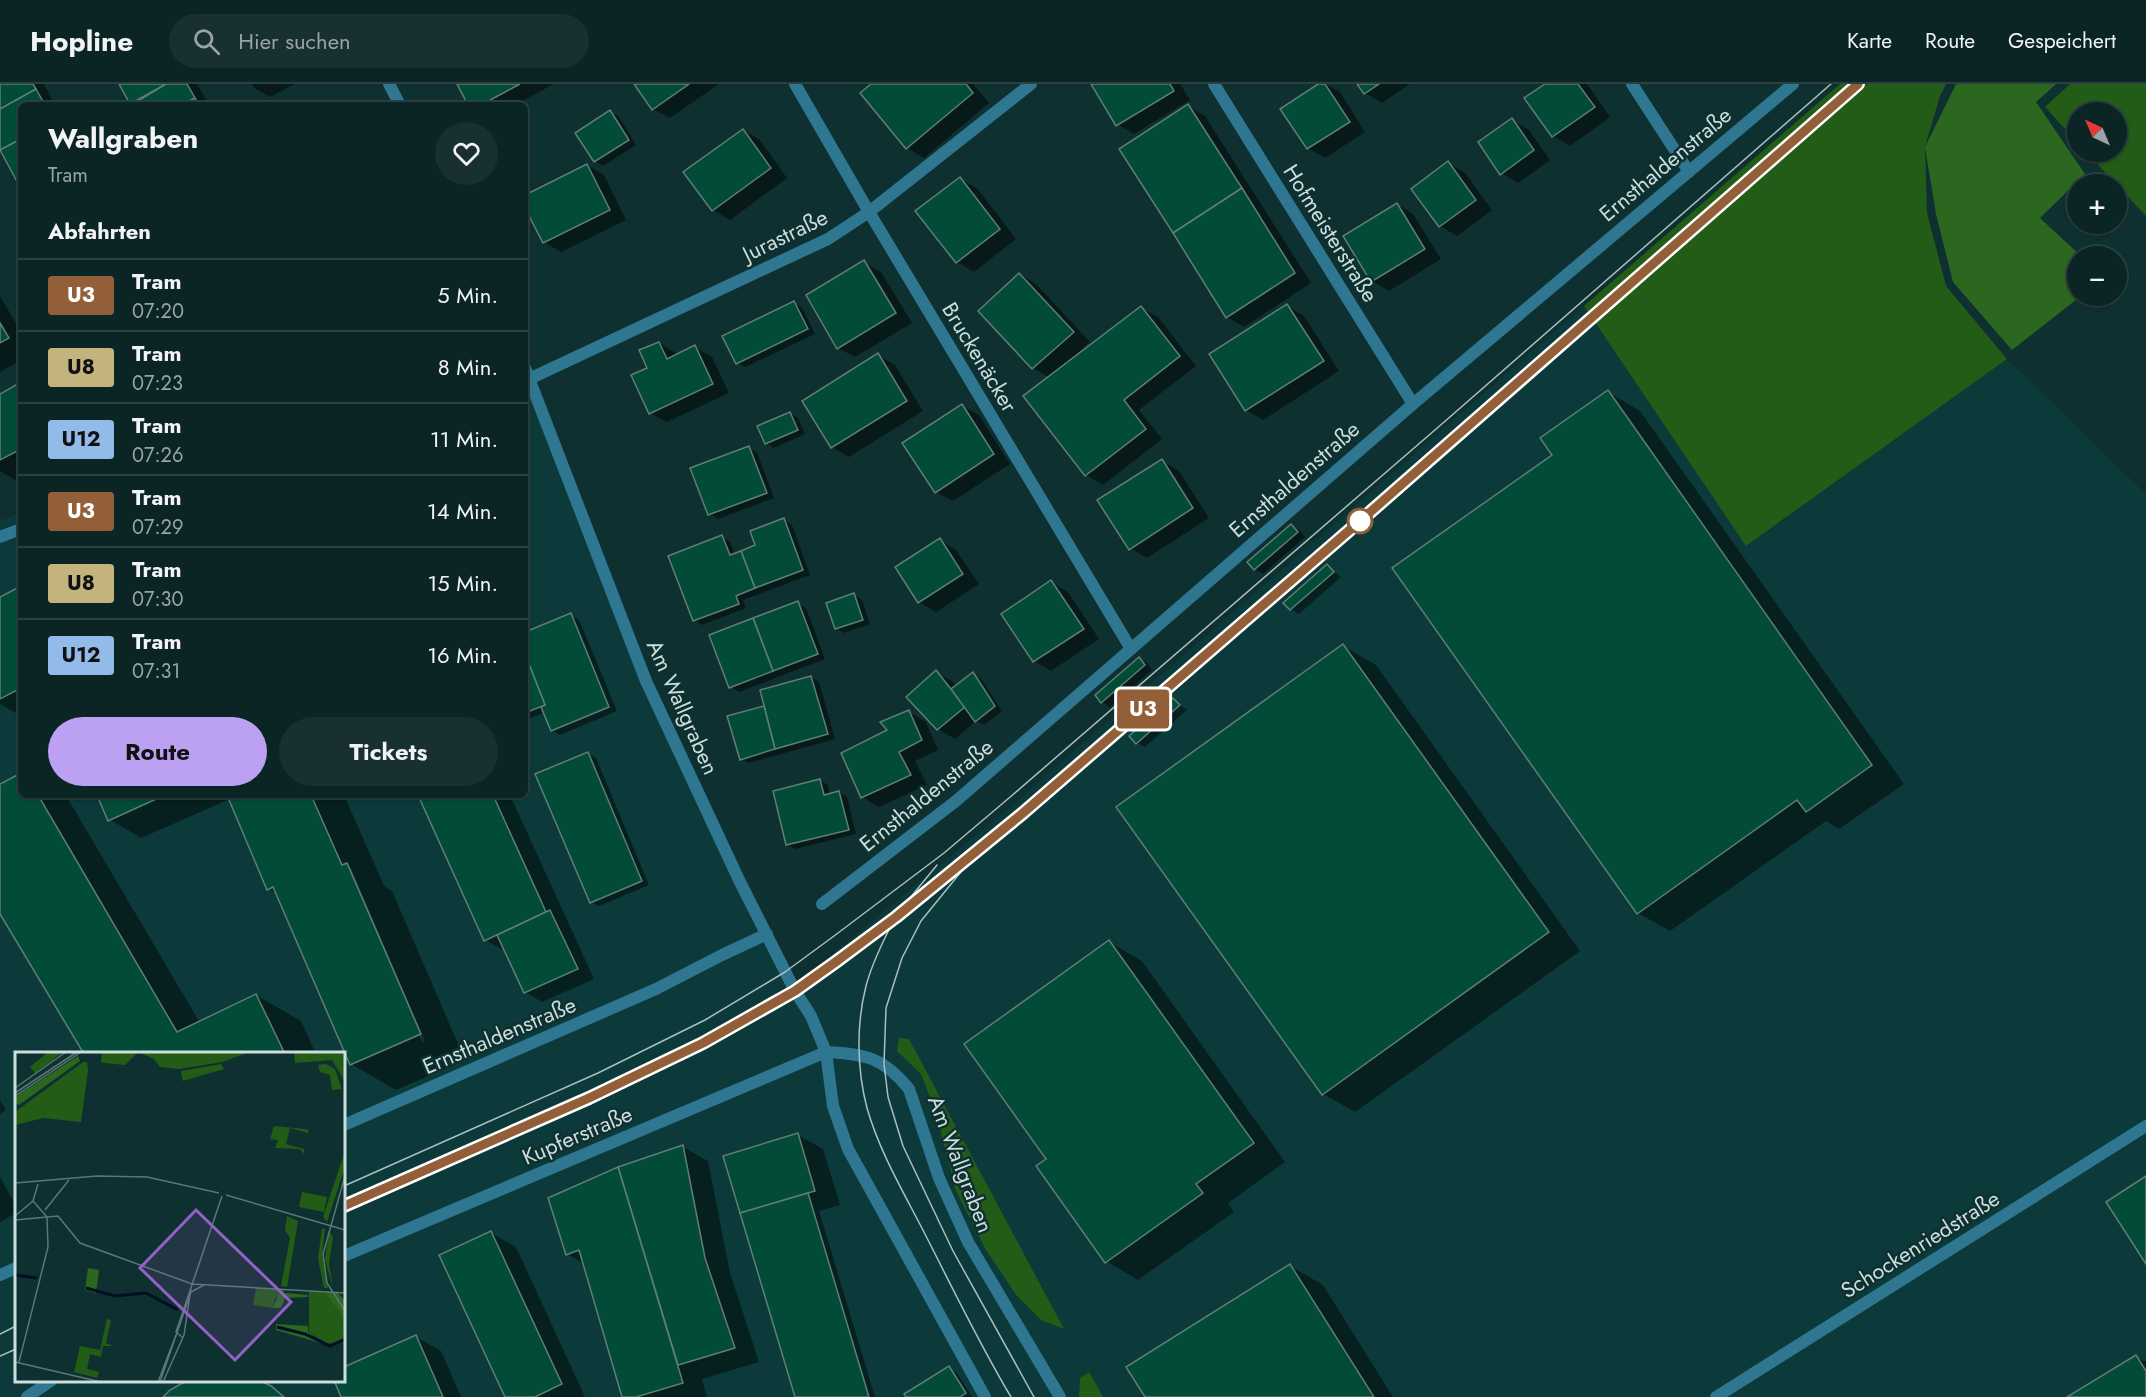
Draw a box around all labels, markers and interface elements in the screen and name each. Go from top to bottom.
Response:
search box [169,14,589,68]
text: Hopline [30,21,133,62]
icon: search [190,25,223,58]
text: Hier suchen [238,25,351,57]
text: Karte [1847,26,1892,56]
text: Route [1925,26,1975,56]
text: Gespeichert [2008,26,2116,56]
street label: Ernsthaldenstraße [1592,99,1738,229]
north arrow [2067,102,2127,162]
map controls [2067,102,2127,306]
text: Wallgraben [48,118,198,159]
button: heart [435,122,498,185]
street label: Hofmeisterstraße [1276,158,1386,308]
text: Tram [48,161,88,190]
button: + [2067,174,2127,234]
street label: Jurastraße [734,201,833,271]
text: Abfahrten [48,215,151,247]
button: − [2067,246,2127,306]
text: Tram [132,265,182,297]
text: 5 Min. [437,279,498,311]
text: U3 [67,280,95,310]
street label: Bruckenäcker [934,296,1026,419]
text: 07:20 [132,297,184,326]
text: Tram [132,337,182,369]
text: 8 Min. [438,351,498,383]
text: U8 [67,352,95,382]
text: 07:23 [132,369,183,398]
text: Tram [132,409,182,441]
street label: Ernsthaldenstraße [1222,413,1366,545]
text: 11 Min. [430,423,498,455]
text: U12 [61,424,101,454]
text: 07:26 [132,441,183,470]
text: Tram [132,481,182,513]
text: 14 Min. [427,495,498,527]
text: U3 [67,496,95,526]
unlabelled marker [1347,508,1373,534]
text: 07:29 [132,513,183,542]
text: Tram [132,553,182,585]
text: 15 Min. [427,567,498,599]
text: U8 [67,568,95,598]
text: 07:30 [132,585,183,614]
text: Tram [132,625,182,657]
street label: Am Wallgraben [639,634,727,780]
text: 16 Min. [427,639,498,671]
text: U12 [61,640,101,670]
text: 07:31 [132,657,180,686]
line badge: U3 [1116,690,1170,728]
text: U3 [1129,694,1157,724]
button: Route [48,717,267,786]
button: Tickets [279,717,498,786]
street label: Ernsthaldenstraße [852,731,1000,859]
street label: Ernsthaldenstraße [417,988,581,1082]
inset map [15,1052,345,1382]
street label: Am Wallgraben [920,1091,1002,1237]
street label: Kupferstraße [517,1097,637,1173]
street label: Schockenriedstraße [1834,1182,2006,1306]

